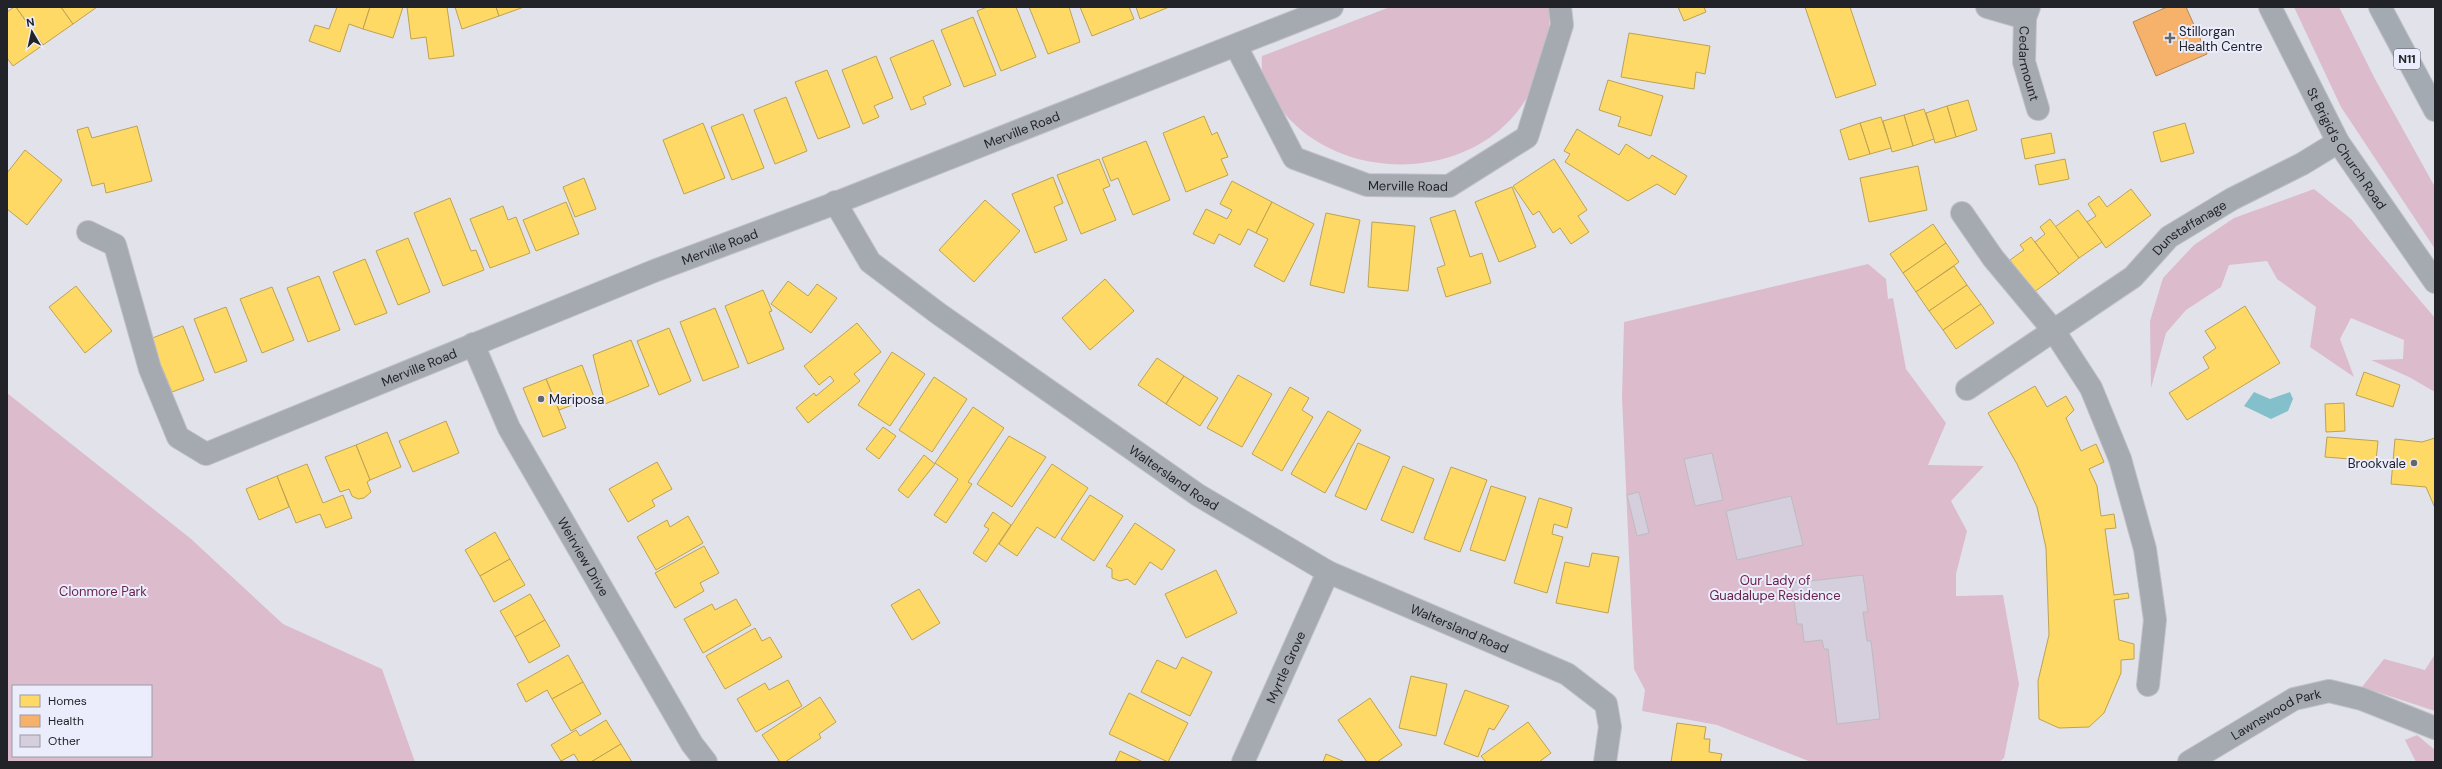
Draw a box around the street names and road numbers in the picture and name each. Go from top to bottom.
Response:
street label: Cedarmount [2015,26,2044,103]
road number: N11 [2394,49,2420,69]
street label: St Brigid's Church Road [2303,84,2390,212]
street label: Merville Road [981,107,1062,152]
street label: Merville Road [1368,177,1448,194]
street label: Dunstaffanage [2148,196,2229,259]
street label: Merville Road [679,224,760,268]
street label: Merville Road [379,344,459,390]
street label: Waltersland Road [1126,441,1222,514]
street label: Weirview Drive [554,514,613,599]
street label: Waltersland Road [1408,600,1511,657]
street label: Myrtle Grove [1262,628,1309,706]
street label: Lawnswood Park [2228,684,2323,744]

